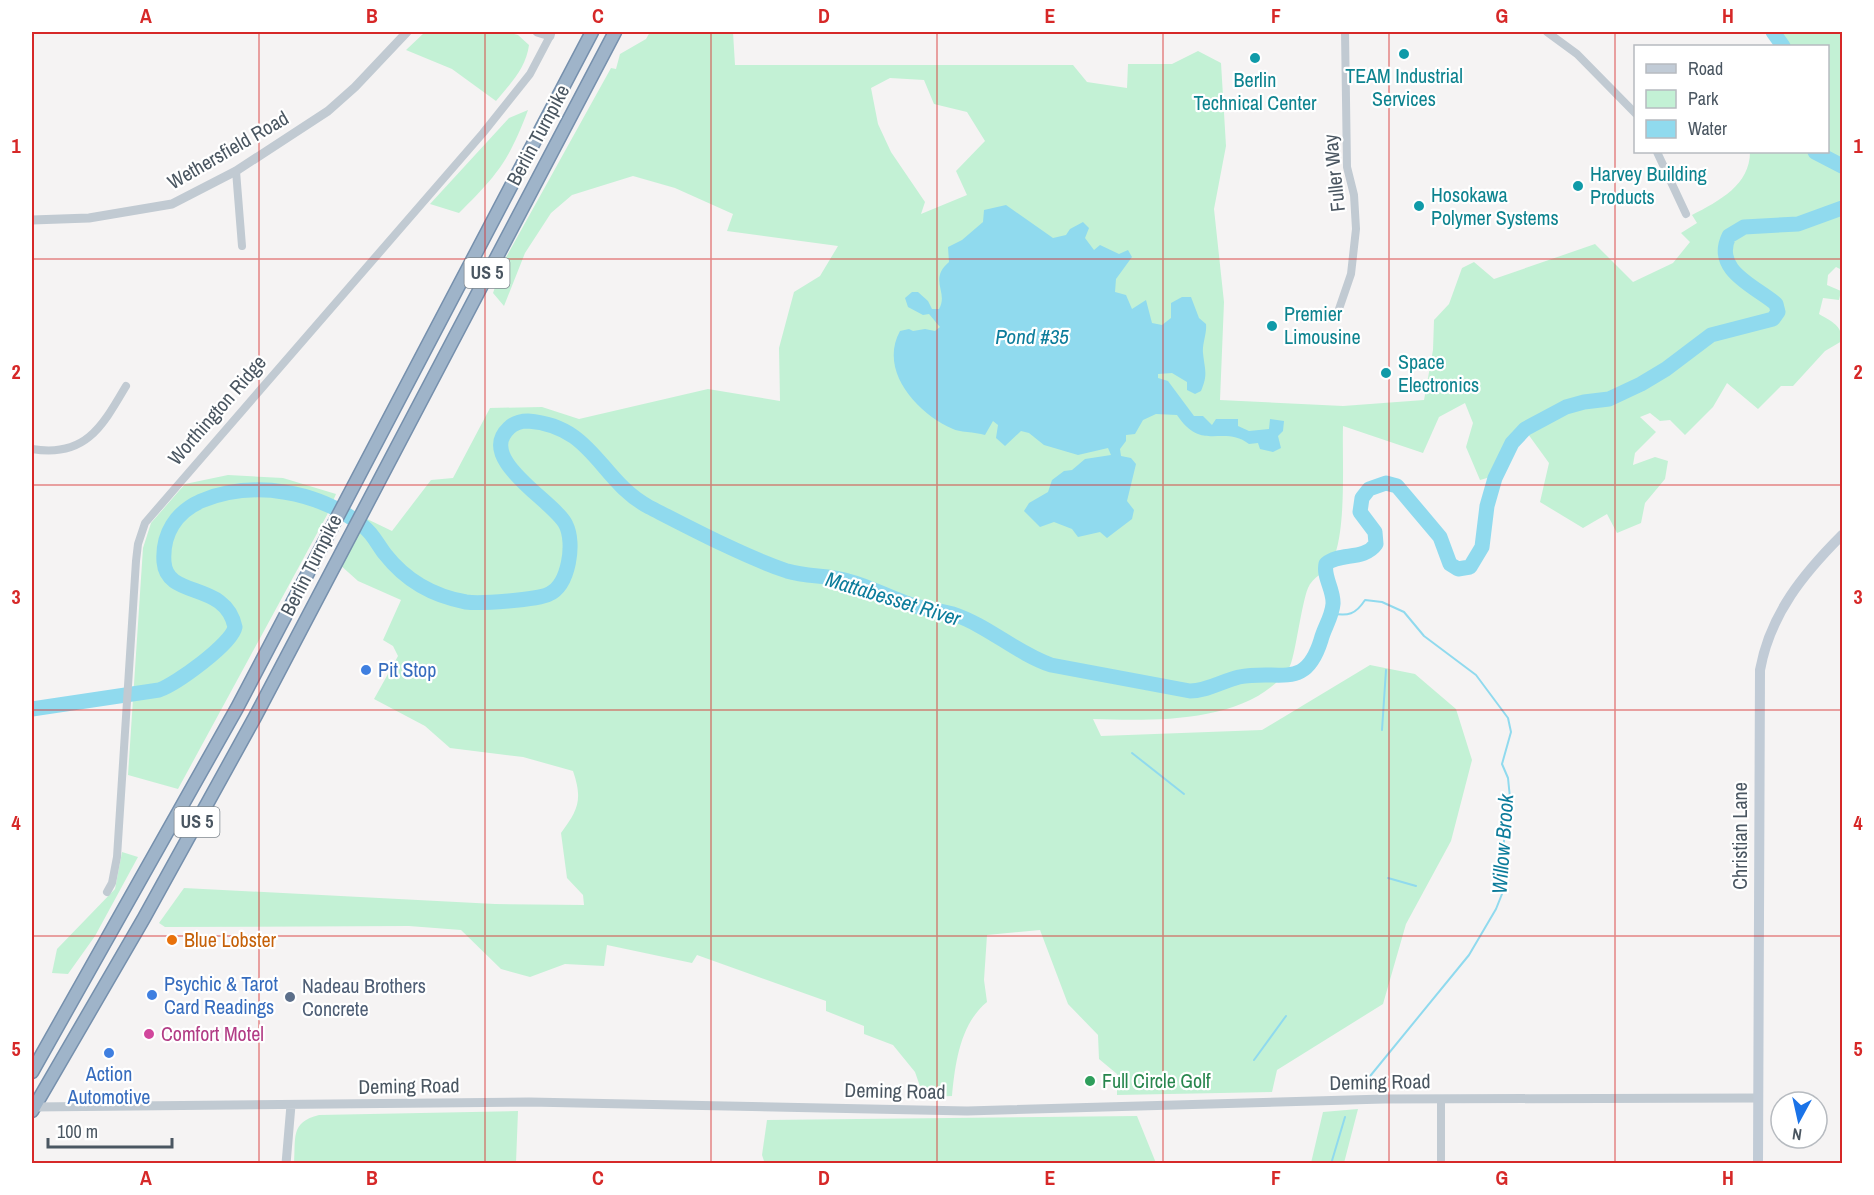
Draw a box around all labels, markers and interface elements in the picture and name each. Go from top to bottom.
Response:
text: A [140,2,152,29]
text: B [366,2,378,29]
text: C [592,2,604,29]
text: D [818,2,830,29]
text: E [1045,2,1056,29]
text: F [1271,2,1281,29]
text: G [1496,2,1508,29]
text: H [1722,2,1734,29]
legend [1634,45,1829,153]
marker: TEAM Industrial Services [1397,47,1411,61]
marker: Berlin Technical Center [1248,51,1262,65]
text: Road [1688,56,1723,81]
place label: TEAM Industrial Services [1345,62,1463,112]
place label: Berlin Technical Center [1193,66,1317,116]
street label: Berlin Turnpike [500,80,575,190]
text: Park [1688,86,1719,111]
street label: Wethersfield Road [162,104,293,195]
text: Water [1688,116,1727,141]
text: 1 [11,132,21,159]
street label: Fuller Way [1316,132,1351,213]
text: 1 [1853,132,1863,159]
place label: Harvey Building Products [1590,160,1707,210]
marker: Harvey Building Products [1571,179,1585,193]
place label: Hosokawa Polymer Systems [1431,181,1559,231]
marker: Hosokawa Polymer Systems [1412,199,1426,213]
road number: US 5 [464,258,510,288]
place label: Premier Limousine [1284,300,1361,350]
marker: Premier Limousine [1265,319,1279,333]
water label: Pond #35 [995,322,1069,351]
place label: Space Electronics [1398,348,1479,398]
street label: Worthington Ridge [161,349,272,470]
text: 2 [11,358,21,385]
text: 2 [1853,358,1863,385]
marker: Space Electronics [1379,366,1393,380]
street label: Berlin Turnpike [273,509,348,620]
water label: Mattabesset River [822,564,965,633]
text: 3 [11,583,21,610]
text: 3 [1853,583,1863,610]
place label: Pit Stop [378,656,436,683]
marker: Pit Stop [359,663,373,677]
street label: Christian Lane [1726,782,1753,890]
water label: Willow Brook [1485,792,1521,895]
road number: US 5 [174,807,220,837]
text: 4 [11,809,21,836]
text: 4 [1853,809,1863,836]
place label: Blue Lobster [184,926,277,953]
marker: Blue Lobster [165,933,179,947]
place label: Psychic & Tarot Card Readings [164,970,278,1020]
place label: Nadeau Brothers Concrete [302,972,426,1022]
marker: Psychic & Tarot Card Readings [145,988,159,1002]
marker: Nadeau Brothers Concrete [283,990,297,1004]
place label: Comfort Motel [161,1020,264,1047]
marker: Comfort Motel [142,1027,156,1041]
text: 5 [11,1035,21,1062]
text: 5 [1853,1035,1863,1062]
marker: Action Automotive [102,1046,116,1060]
place label: Action Automotive [67,1060,150,1110]
place label: Full Circle Golf [1102,1067,1211,1094]
street label: Deming Road [1329,1067,1431,1096]
street label: Deming Road [358,1071,460,1100]
marker: Full Circle Golf [1083,1074,1097,1088]
street label: Deming Road [844,1076,946,1105]
north arrow [1769,1090,1829,1150]
scale bar [48,1111,172,1149]
text: 100 m [57,1119,98,1144]
text: N [1791,1123,1803,1146]
text: A [140,1164,152,1191]
text: B [366,1164,378,1191]
text: C [592,1164,604,1191]
text: D [818,1164,830,1191]
text: E [1045,1164,1056,1191]
text: F [1271,1164,1281,1191]
text: G [1496,1164,1508,1191]
text: H [1722,1164,1734,1191]

